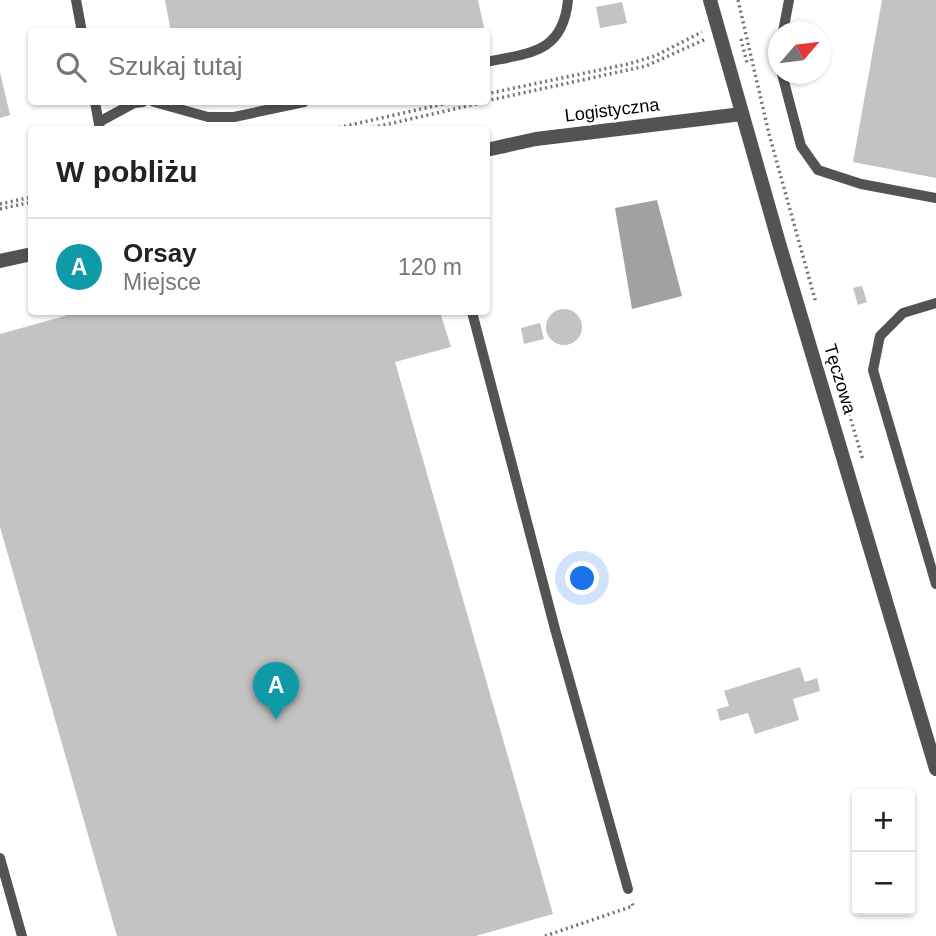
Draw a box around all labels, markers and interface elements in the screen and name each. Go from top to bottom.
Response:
north arrow [768,21,831,84]
search box [28,28,490,105]
icon: search [52,48,90,86]
text: Szukaj tutaj [108,51,242,81]
street label: Logistyczna [564,94,661,126]
text: W pobliżu [56,155,198,188]
text: Orsay [123,238,197,268]
text: A [71,254,87,280]
text: 120 m [398,254,462,280]
text: Miejsce [123,269,201,295]
street label: Tęczowa [820,342,860,417]
your location [565,561,599,595]
pin: A [253,662,299,720]
map controls [852,789,915,915]
button: + [852,789,915,852]
button: − [852,852,915,915]

